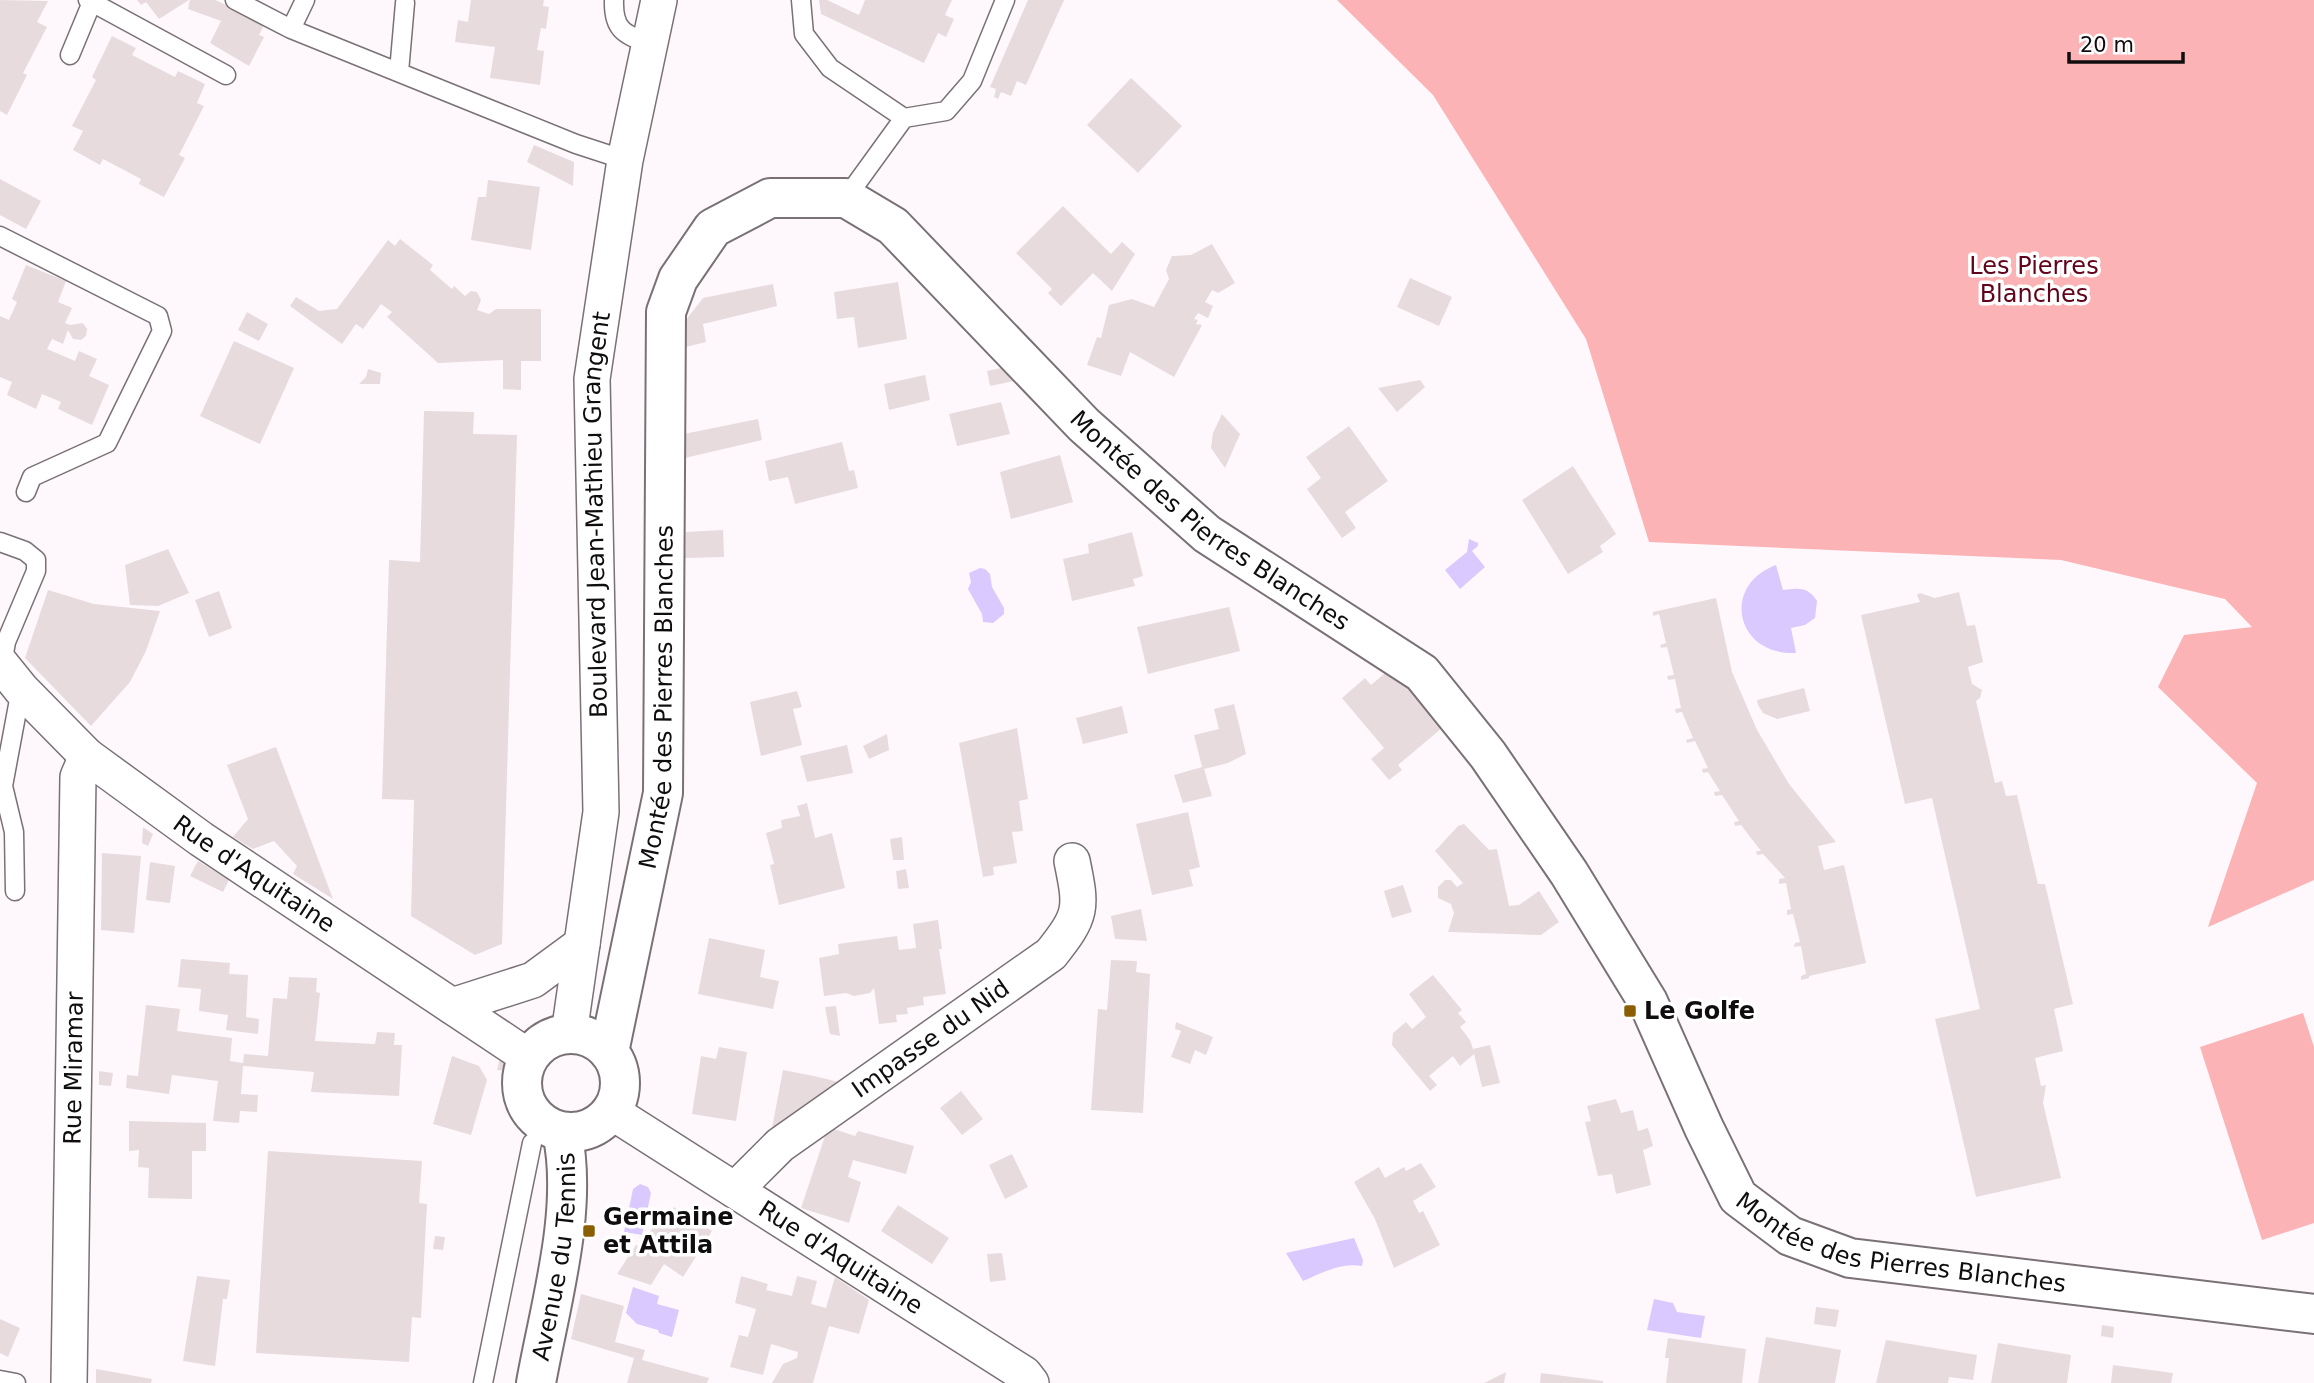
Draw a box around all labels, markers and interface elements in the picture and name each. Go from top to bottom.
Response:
scale bar [2069,21,2183,65]
text: 20 m [2080,33,2134,57]
park label: Les Pierres Blanches [1969,252,2099,308]
street label: Boulevard Jean-Mathieu Grangent [578,310,616,718]
street label: Montée des Pierres Blanches [1064,405,1355,636]
street label: Montée des Pierres Blanches [634,525,679,871]
street label: Rue d'Aquitaine [168,809,340,938]
street label: Impasse du Nid [847,974,1015,1104]
street label: Rue Miramar [59,991,89,1145]
place label: Le Golfe [1644,997,1755,1025]
marker: Le Golfe [1622,1003,1638,1019]
street label: Avenue du Tennis [527,1152,581,1363]
street label: Montée des Pierres Blanches [1730,1186,2068,1298]
street label: Rue d'Aquitaine [753,1195,928,1320]
place label: Germaine et Attila [603,1203,734,1259]
marker: Germaine et Attila [581,1223,597,1239]

